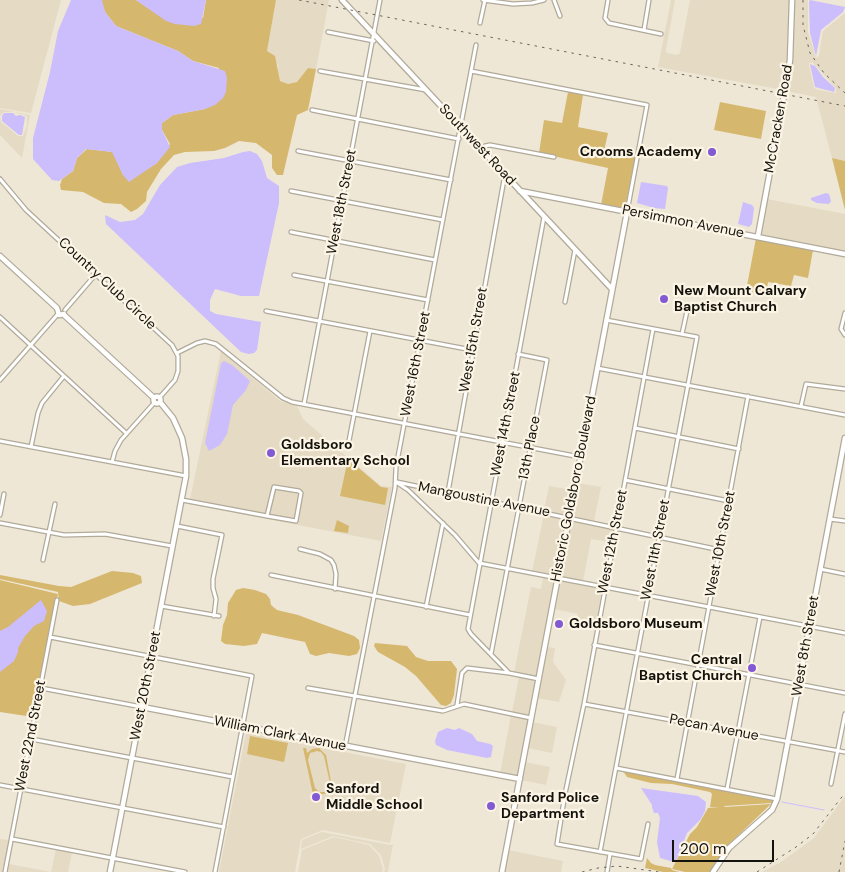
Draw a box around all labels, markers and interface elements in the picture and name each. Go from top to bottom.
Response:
street label: McCracken Road [761,64,797,174]
street label: Southwest Road [435,101,519,189]
place label: Crooms Academy [580,144,702,160]
marker: Crooms Academy [706,146,718,158]
street label: West 18th Street [324,148,360,256]
street label: Persimmon Avenue [621,202,745,242]
street label: Country Club Circle [55,234,159,334]
place label: New Mount Calvary Baptist Church [674,283,807,316]
street label: West 15th Street [456,286,492,394]
marker: New Mount Calvary Baptist Church [658,293,670,305]
street label: West 16th Street [398,310,434,418]
street label: West 14th Street [488,370,524,478]
street label: Historic Goldsboro Boulevard [548,395,600,583]
street label: 13th Place [516,415,544,481]
place label: Goldsboro Elementary School [281,437,410,470]
marker: Goldsboro Elementary School [265,447,277,459]
street label: Mangoustine Avenue [417,479,551,521]
street label: West 12th Street [595,488,631,596]
street label: West 10th Street [702,490,740,598]
street label: West 11th Street [638,498,674,602]
street label: West 8th Street [789,594,823,698]
place label: Goldsboro Museum [569,616,703,632]
marker: Goldsboro Museum [553,618,565,630]
street label: West 20th Street [127,630,165,742]
place label: Central Baptist Church [639,652,742,684]
marker: Central Baptist Church [746,662,758,674]
street label: West 22nd Street [12,679,50,793]
street label: Pecan Avenue [668,711,760,745]
street label: William Clark Avenue [212,713,348,755]
place label: Sanford Middle School [326,781,422,814]
place label: Sanford Police Department [501,790,599,822]
marker: Sanford Middle School [310,791,322,803]
marker: Sanford Police Department [485,800,497,812]
scale bar [675,830,778,862]
text: 200 m [680,839,726,859]

